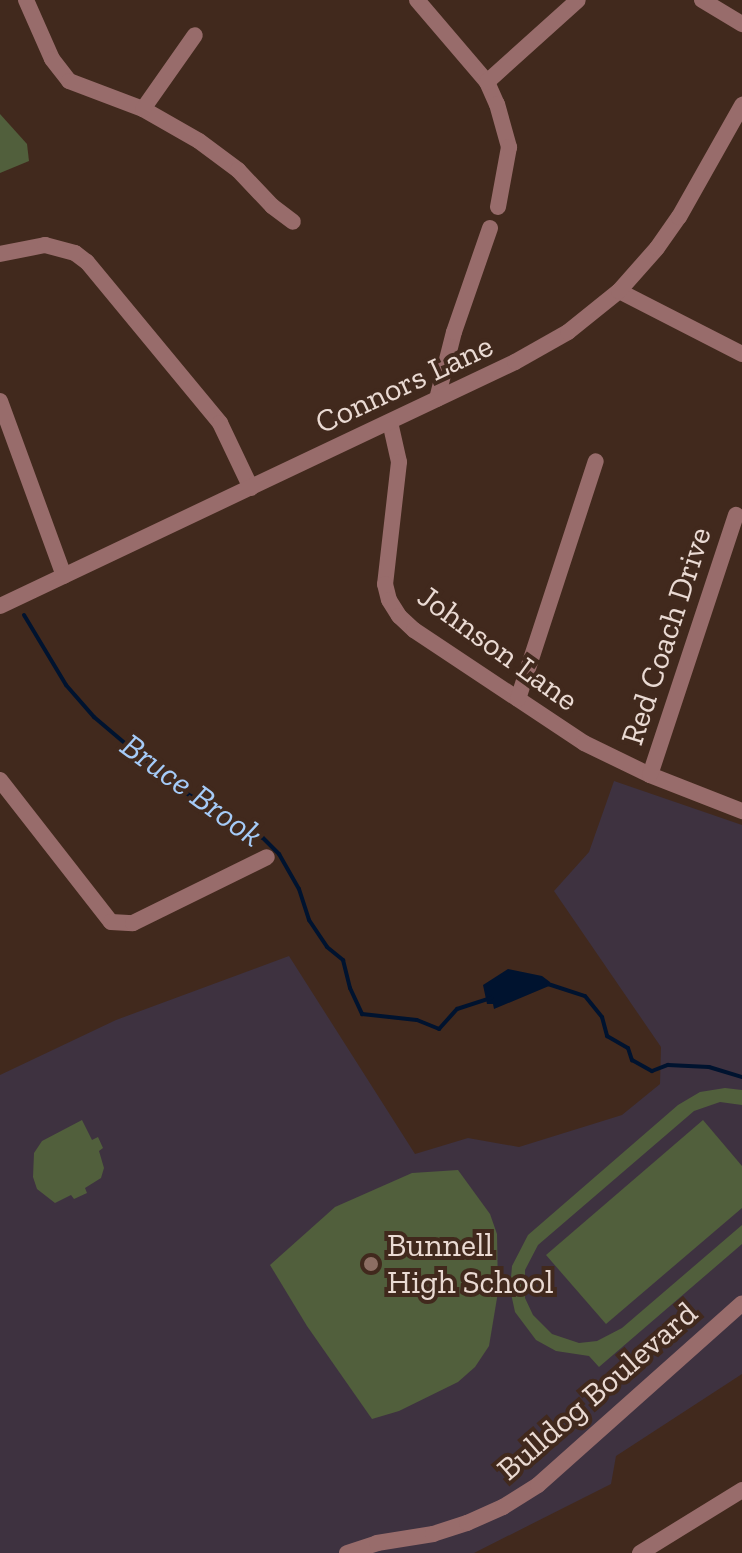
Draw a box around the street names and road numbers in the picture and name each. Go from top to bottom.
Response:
street label: Connors Lane [309,326,499,442]
street label: Red Coach Drive [613,522,719,750]
street label: Johnson Lane [410,577,586,719]
street label: Bulldog Boulevard [489,1294,705,1488]

